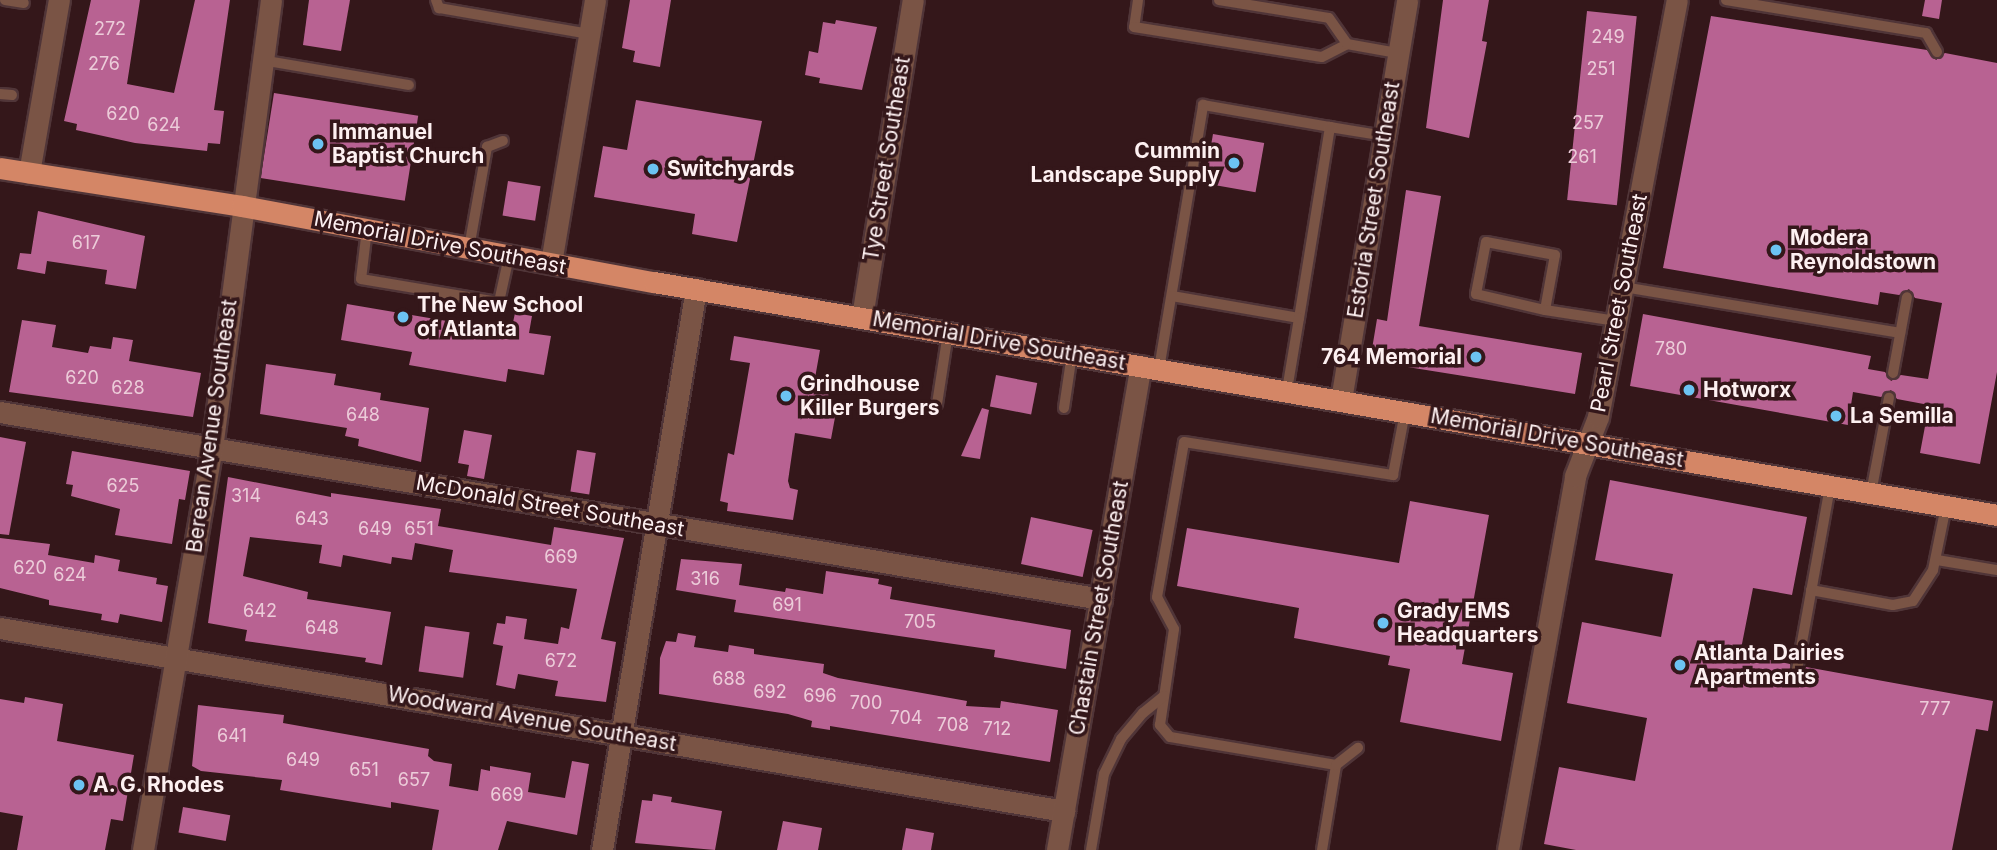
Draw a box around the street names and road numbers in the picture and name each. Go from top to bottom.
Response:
street label: Tye Street Southeast [858,55,916,263]
street label: Estoria Street Southeast [1343,80,1405,320]
street label: Pearl Street Southeast [1585,192,1653,414]
street label: Memorial Drive Southeast [312,206,568,280]
street label: Berean Avenue Southeast [182,298,242,554]
street label: Memorial Drive Southeast [871,306,1127,376]
street label: Memorial Drive Southeast [1429,403,1685,473]
street label: McDonald Street Southeast [414,470,686,542]
street label: Chastain Street Southeast [1064,479,1134,737]
street label: Woodward Avenue Southeast [386,681,678,757]

